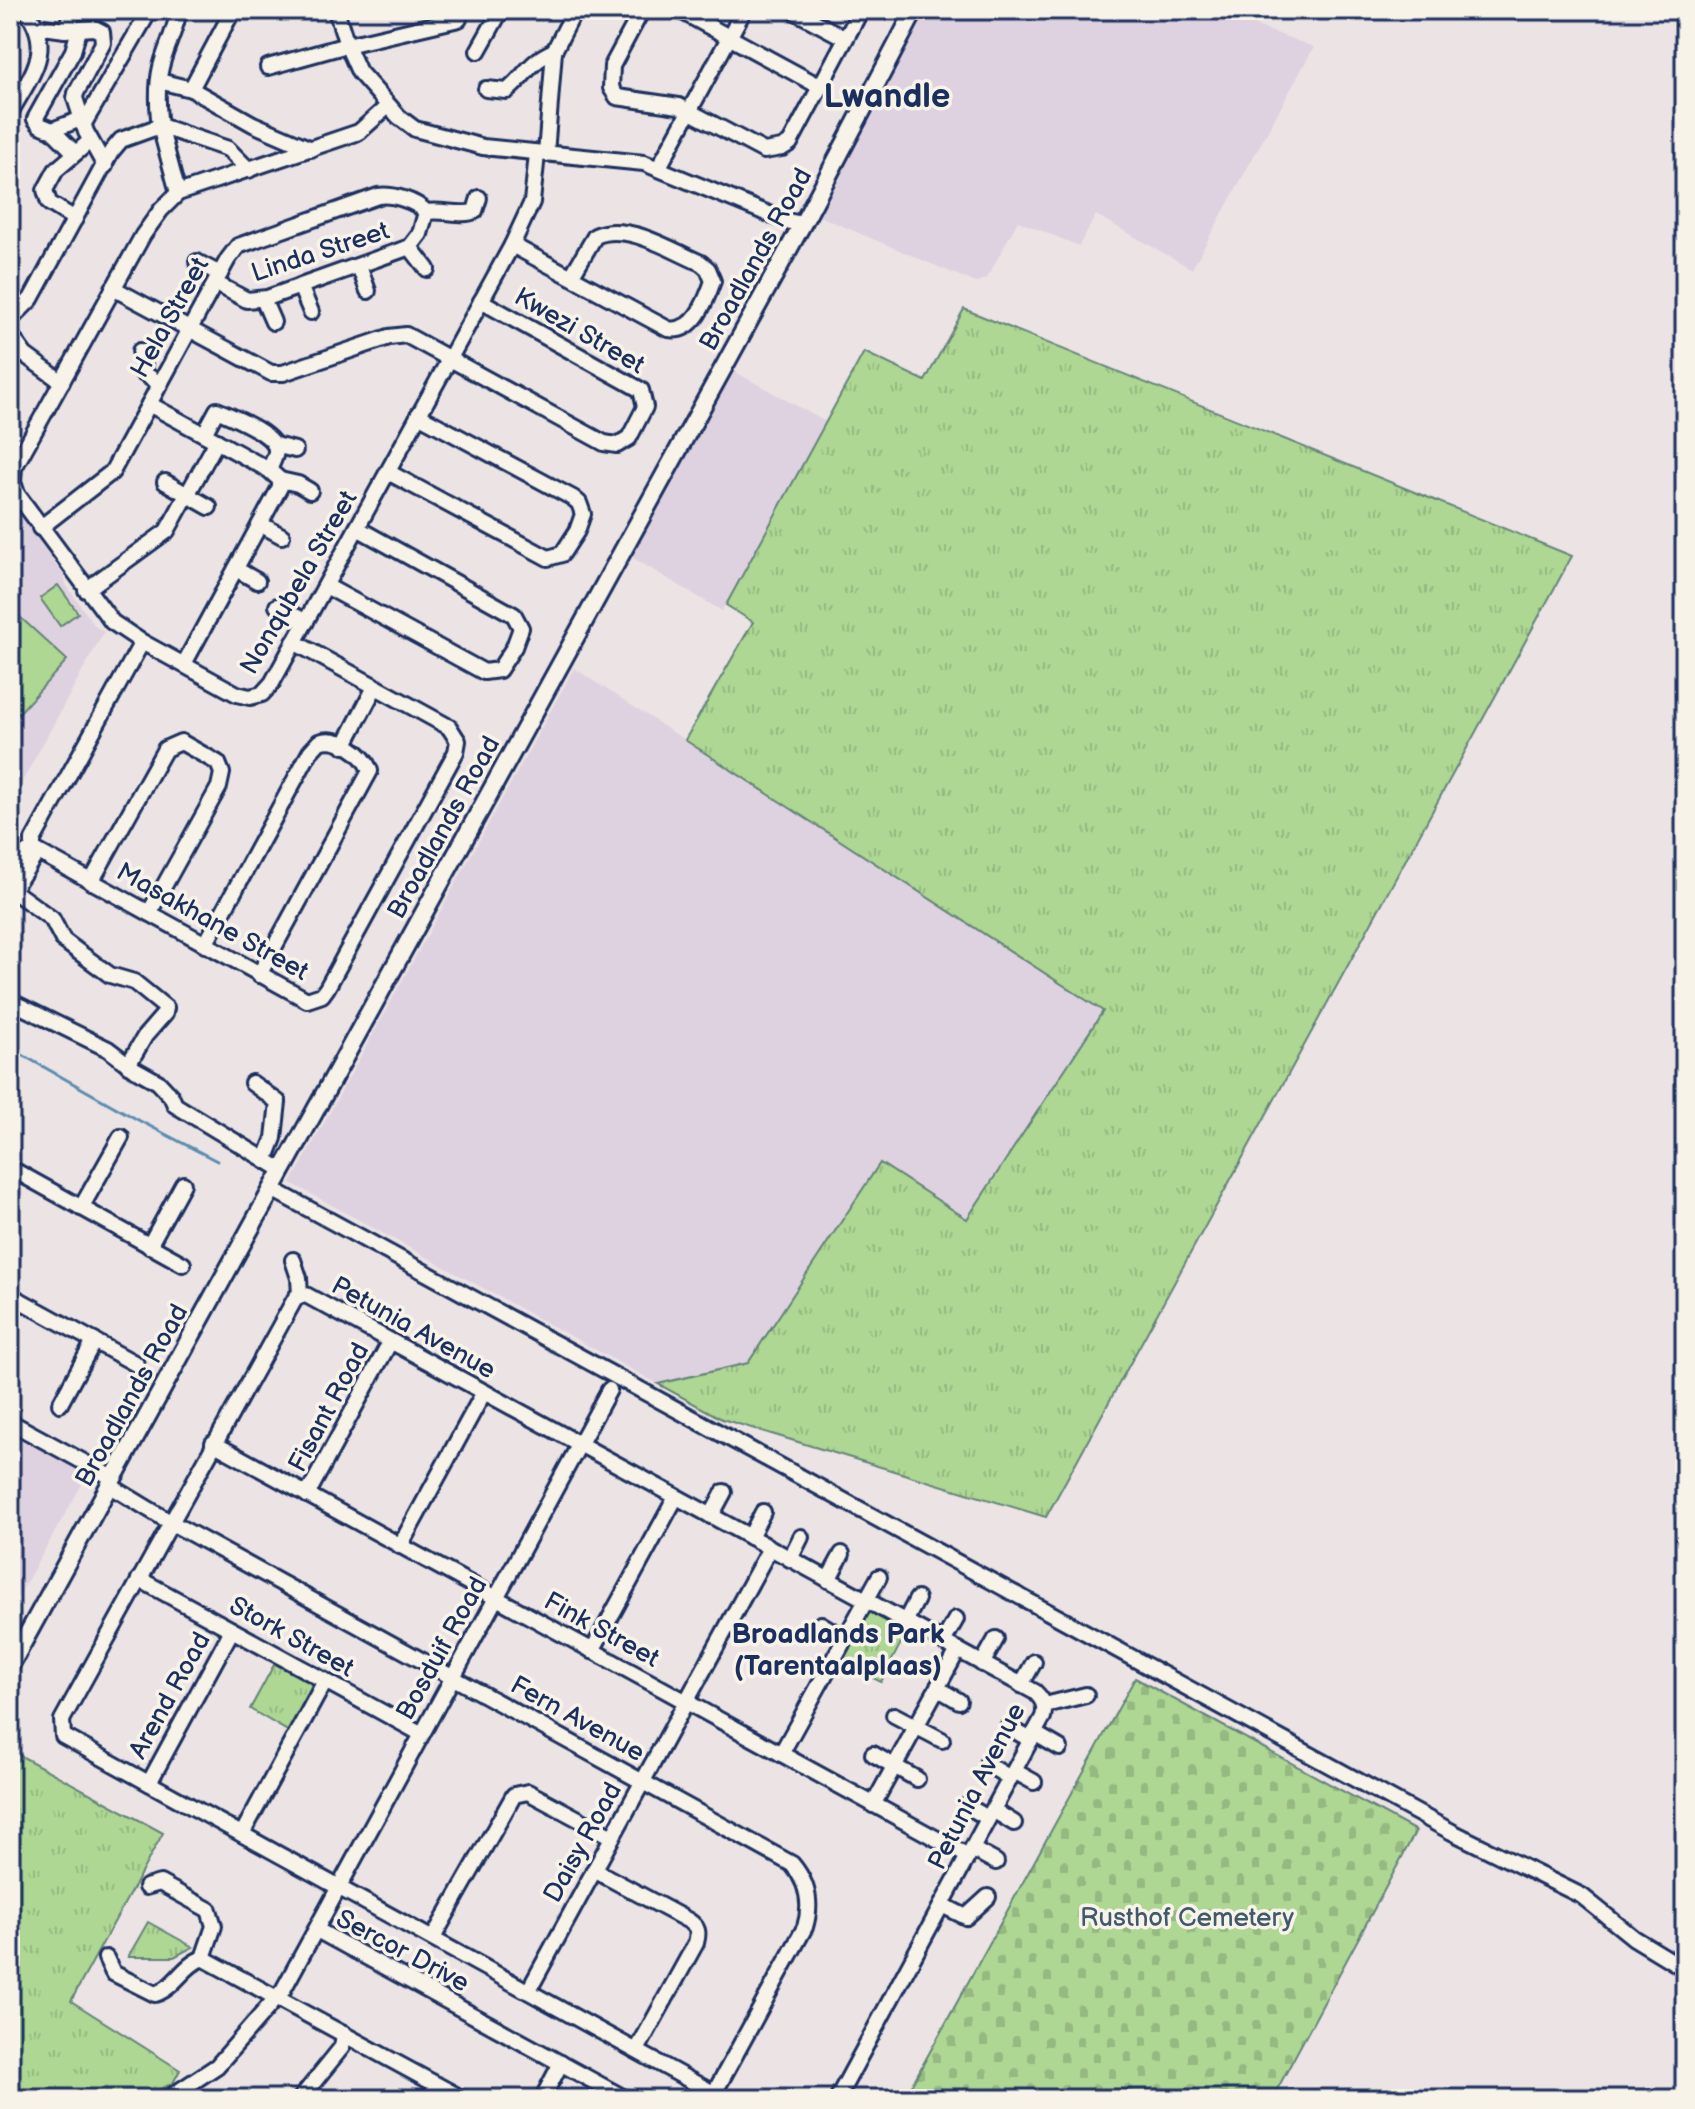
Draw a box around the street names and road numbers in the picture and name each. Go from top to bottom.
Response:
street label: Broadlands Road [693,163,819,356]
street label: Linda Street [248,216,393,289]
street label: Hela Street [125,252,216,383]
street label: Kwezi Street [509,282,650,381]
street label: Nonqubela Street [234,485,364,680]
street label: Broadlands Road [381,731,507,924]
street label: Masakhane Street [111,857,314,988]
street label: Petunia Avenue [326,1270,501,1386]
street label: Broadlands Road [69,1299,195,1492]
street label: Fisant Road [282,1338,376,1478]
street label: Bosduif Road [390,1572,494,1726]
street label: Fink Street [538,1586,664,1675]
street label: Stork Street [224,1590,359,1684]
street label: Arend Road [123,1627,218,1764]
street label: Fern Avenue [505,1670,650,1769]
street label: Petunia Avenue [922,1698,1033,1875]
street label: Daisy Road [538,1777,629,1908]
street label: Sercor Drive [330,1903,474,1999]

